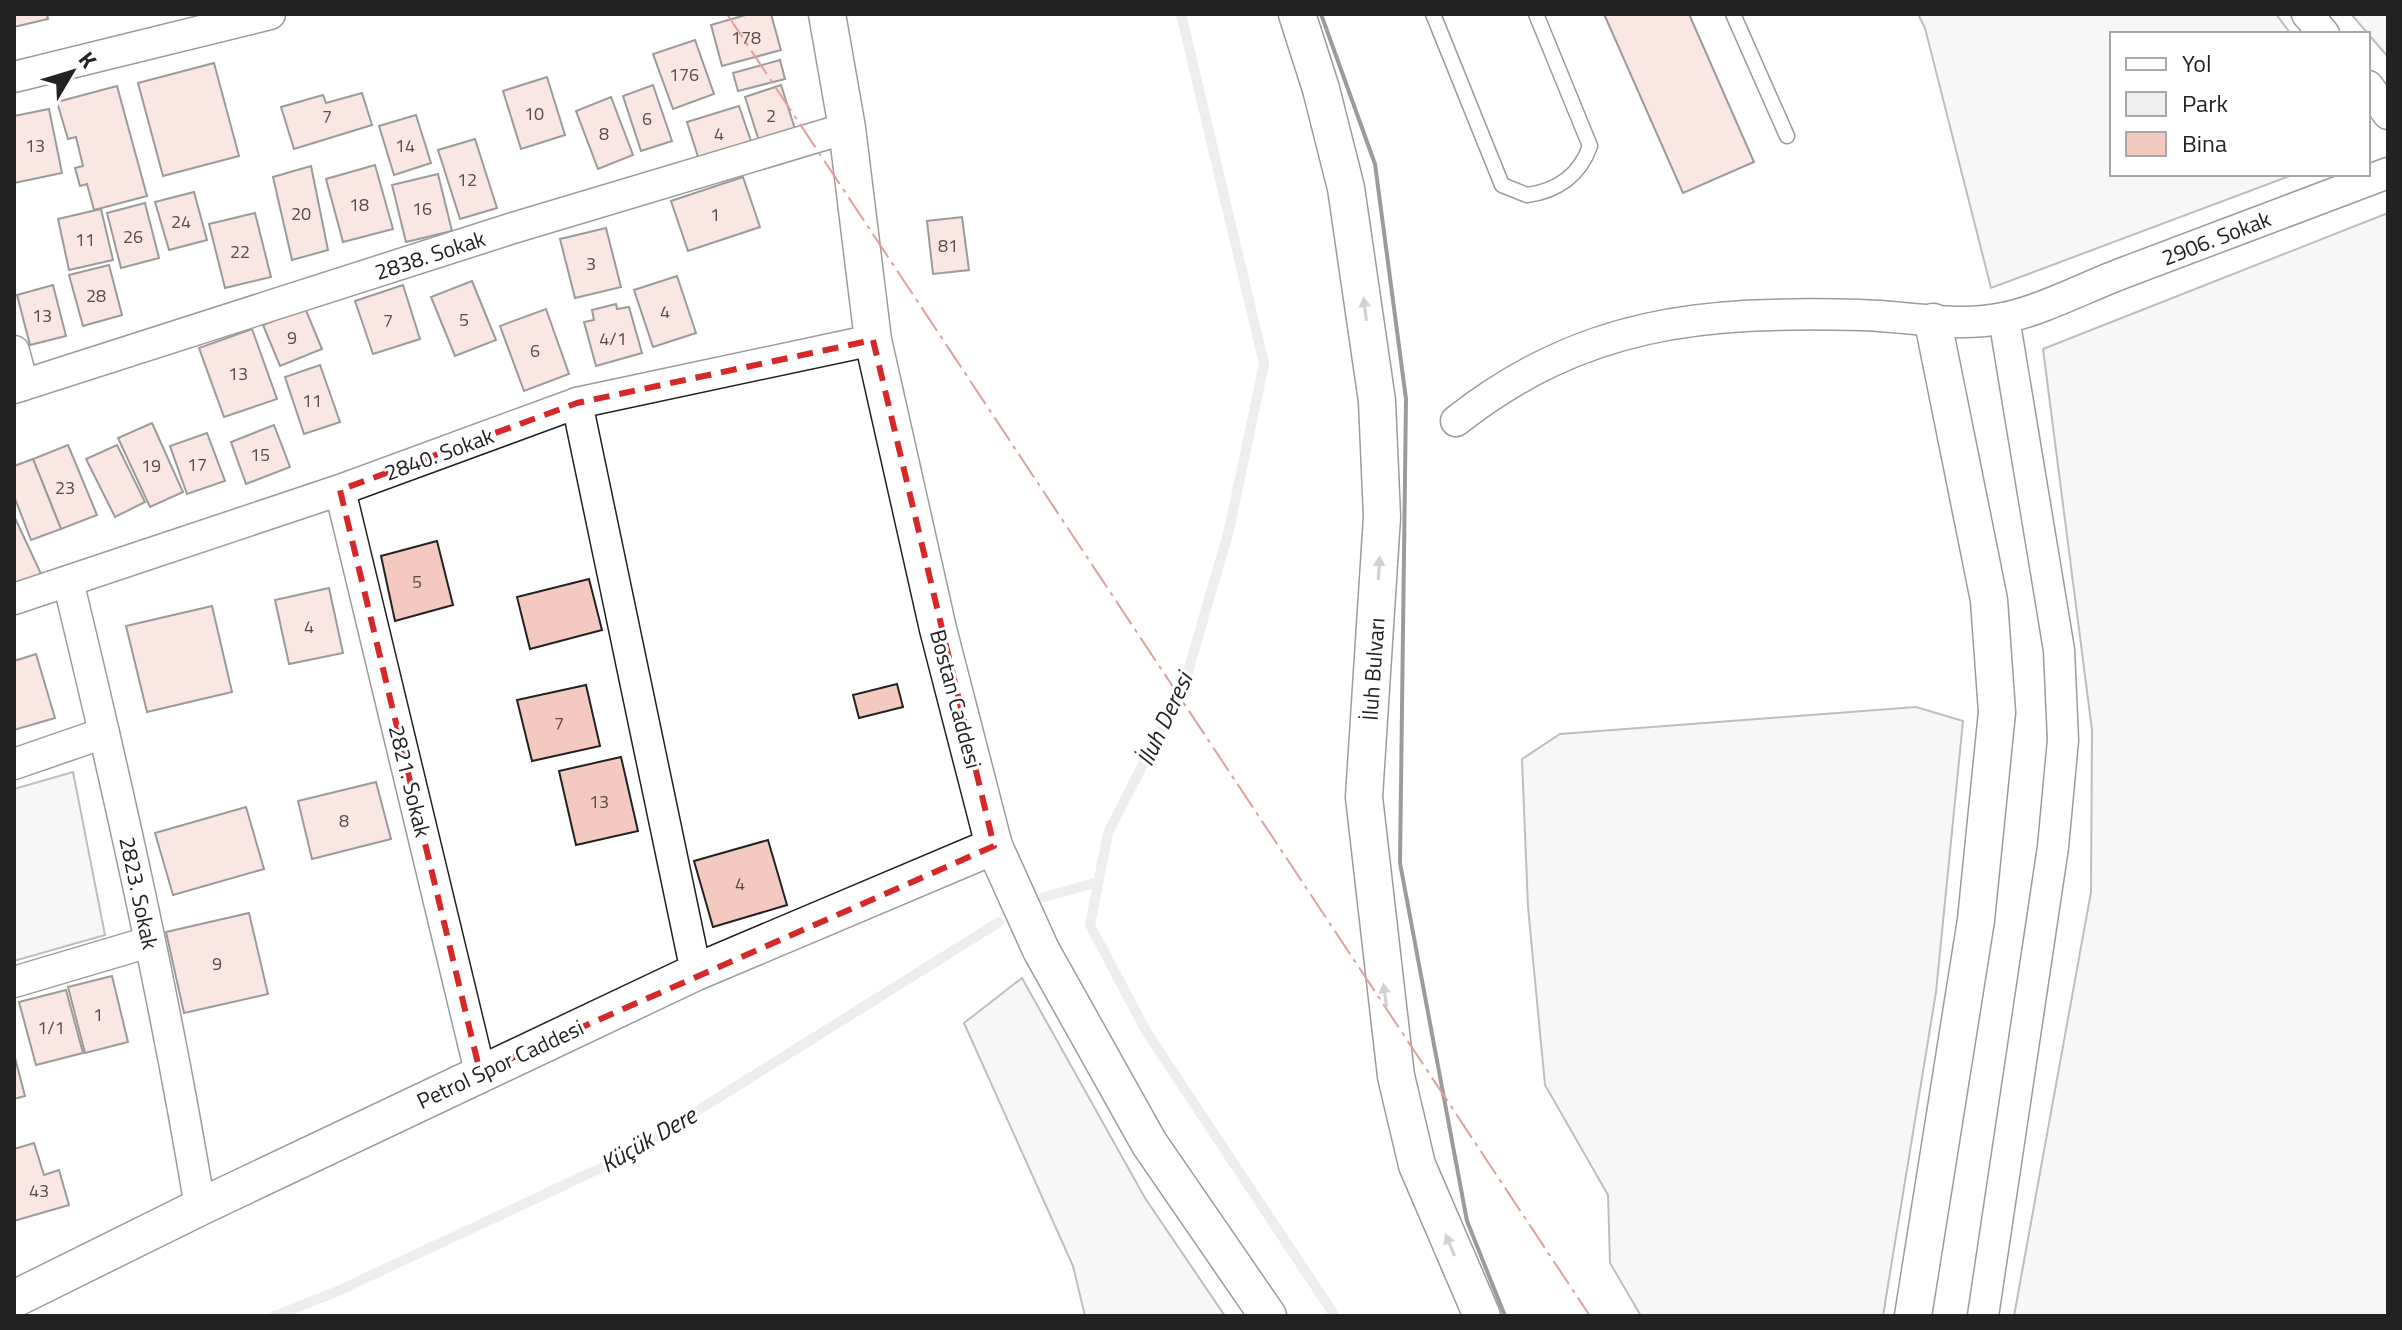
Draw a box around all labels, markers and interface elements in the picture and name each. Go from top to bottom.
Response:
house number: 178 [731,24,761,51]
north arrow [32,32,112,112]
legend [2110,32,2370,176]
text: K [70,44,105,75]
text: Yol [2182,45,2211,81]
house number: 176 [669,61,699,88]
text: Park [2182,85,2228,121]
house number: 10 [524,100,544,127]
house number: 2 [766,102,776,129]
house number: 7 [322,103,332,130]
house number: 6 [642,105,652,132]
house number: 8 [599,120,609,147]
house number: 4 [714,120,724,147]
text: Bina [2182,125,2227,161]
house number: 13 [25,132,45,159]
house number: 14 [395,132,415,159]
house number: 12 [457,166,477,193]
house number: 18 [349,191,369,218]
house number: 16 [412,195,432,222]
house number: 20 [291,200,311,227]
house number: 1 [710,201,720,228]
street label: 2906. Sokak [2156,201,2276,274]
house number: 24 [171,208,191,235]
street label: 2838. Sokak [370,221,490,289]
house number: 26 [123,223,143,250]
house number: 11 [75,226,95,253]
house number: 81 [938,232,958,259]
house number: 22 [230,238,250,265]
house number: 3 [586,250,596,277]
house number: 28 [86,282,106,309]
one-way arrow [1358,296,1371,321]
house number: 4 [660,298,670,325]
house number: 13 [32,302,52,329]
house number: 5 [459,306,469,333]
house number: 7 [383,307,393,334]
house number: 9 [287,324,297,351]
house number: 4/1 [599,325,627,352]
house number: 6 [530,337,540,364]
house number: 13 [228,360,248,387]
house number: 11 [302,387,322,414]
street label: 2840. Sokak [379,418,499,490]
house number: 15 [250,441,270,468]
house number: 17 [187,451,207,478]
house number: 19 [141,452,161,479]
house number: 23 [55,474,75,501]
one-way arrow [1373,555,1386,580]
house number: 5 [412,568,422,595]
house number: 4 [304,613,314,640]
street label: İluh Bulvarı [1352,616,1394,722]
street label: Bostan Caddesi [921,625,991,773]
water label: İluh Deresi [1127,664,1203,772]
house number: 7 [554,710,564,737]
street label: 2821. Sokak [380,721,440,841]
house number: 13 [589,788,609,815]
house number: 8 [339,807,349,834]
street label: 2823. Sokak [110,833,168,953]
house number: 4 [735,870,745,897]
house number: 9 [212,950,222,977]
one-way arrow [1378,982,1391,1007]
house number: 1 [93,1001,103,1028]
street label: Petrol Spor Caddesi [411,1010,589,1118]
house number: 1/1 [37,1014,65,1041]
water label: Küçük Dere [593,1096,704,1181]
house number: 43 [29,1177,49,1204]
one-way arrow [1444,1233,1457,1256]

